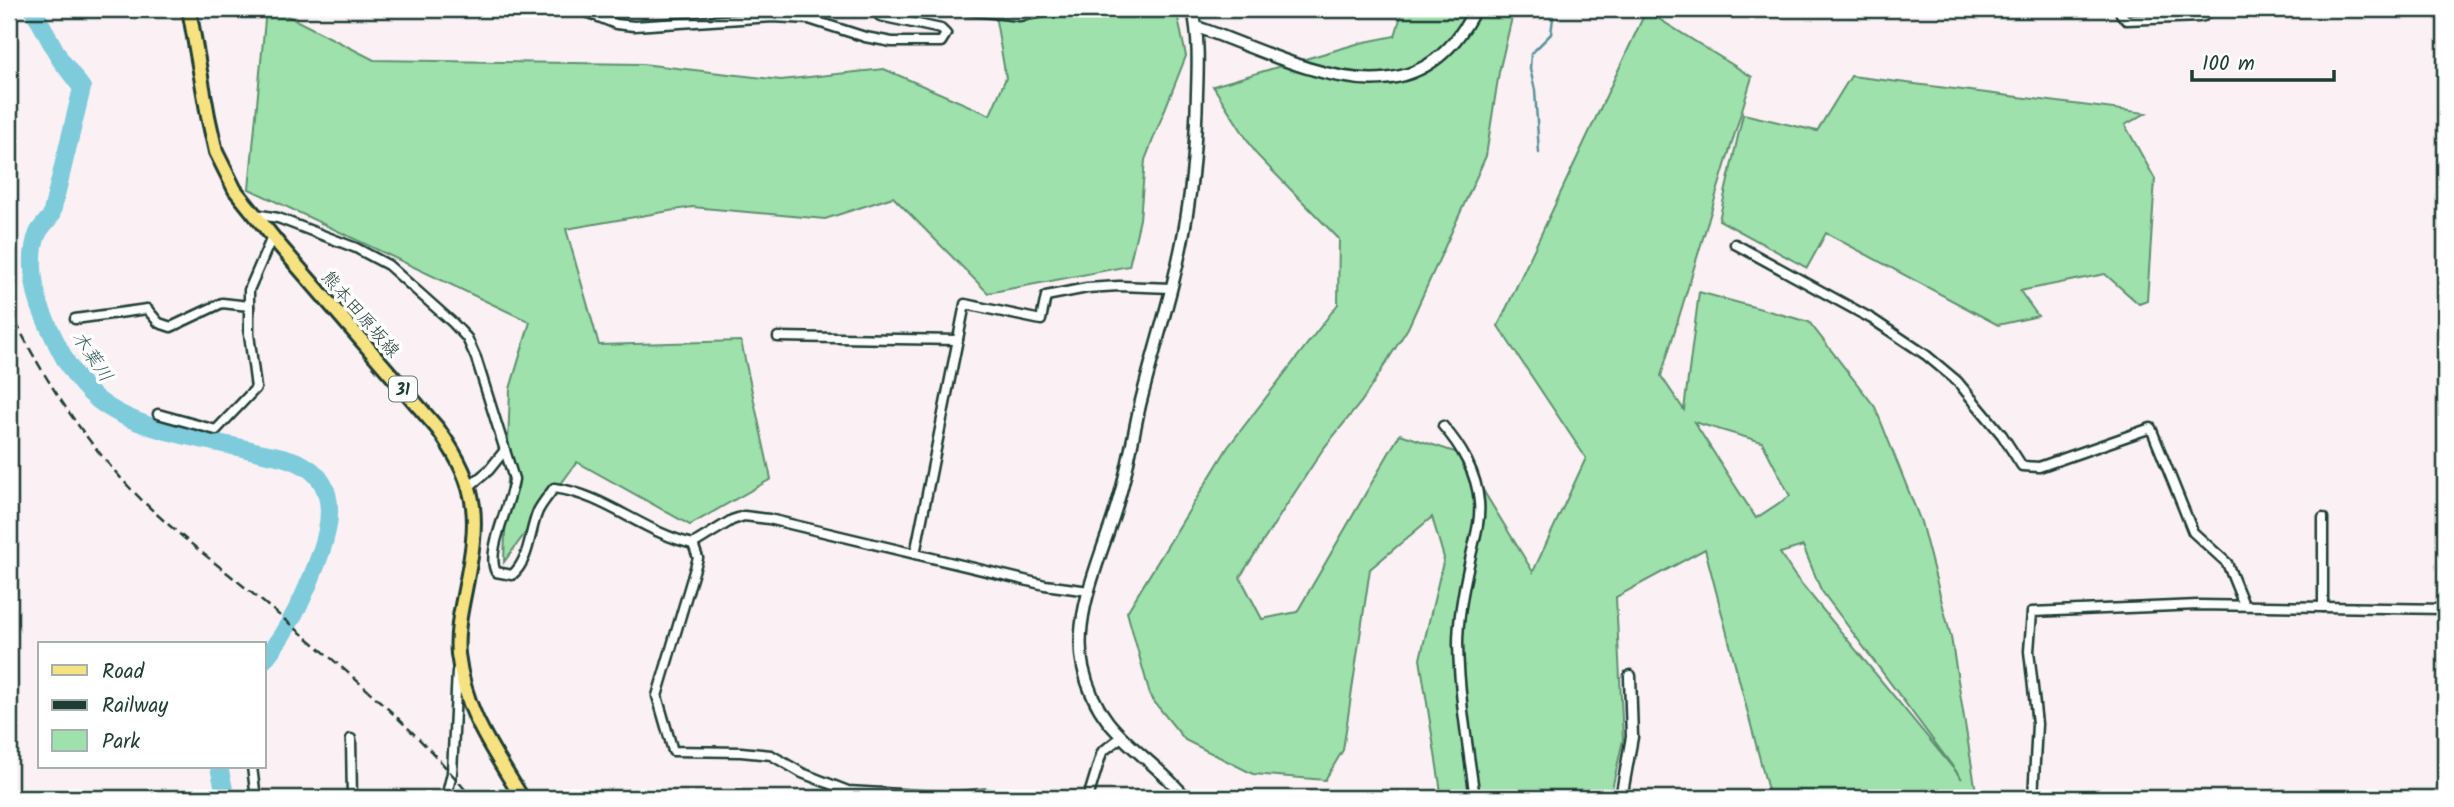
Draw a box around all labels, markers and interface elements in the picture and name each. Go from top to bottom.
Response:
scale bar [2192,38,2333,82]
text: 100 m [2202,48,2255,81]
street label: 熊本田原坂線 [313,265,406,365]
water label: 木葉川 [63,325,120,389]
road number: 31 [389,376,417,402]
legend [38,642,266,768]
text: Road [102,656,145,689]
text: Railway [102,690,168,723]
text: Park [102,726,140,759]

